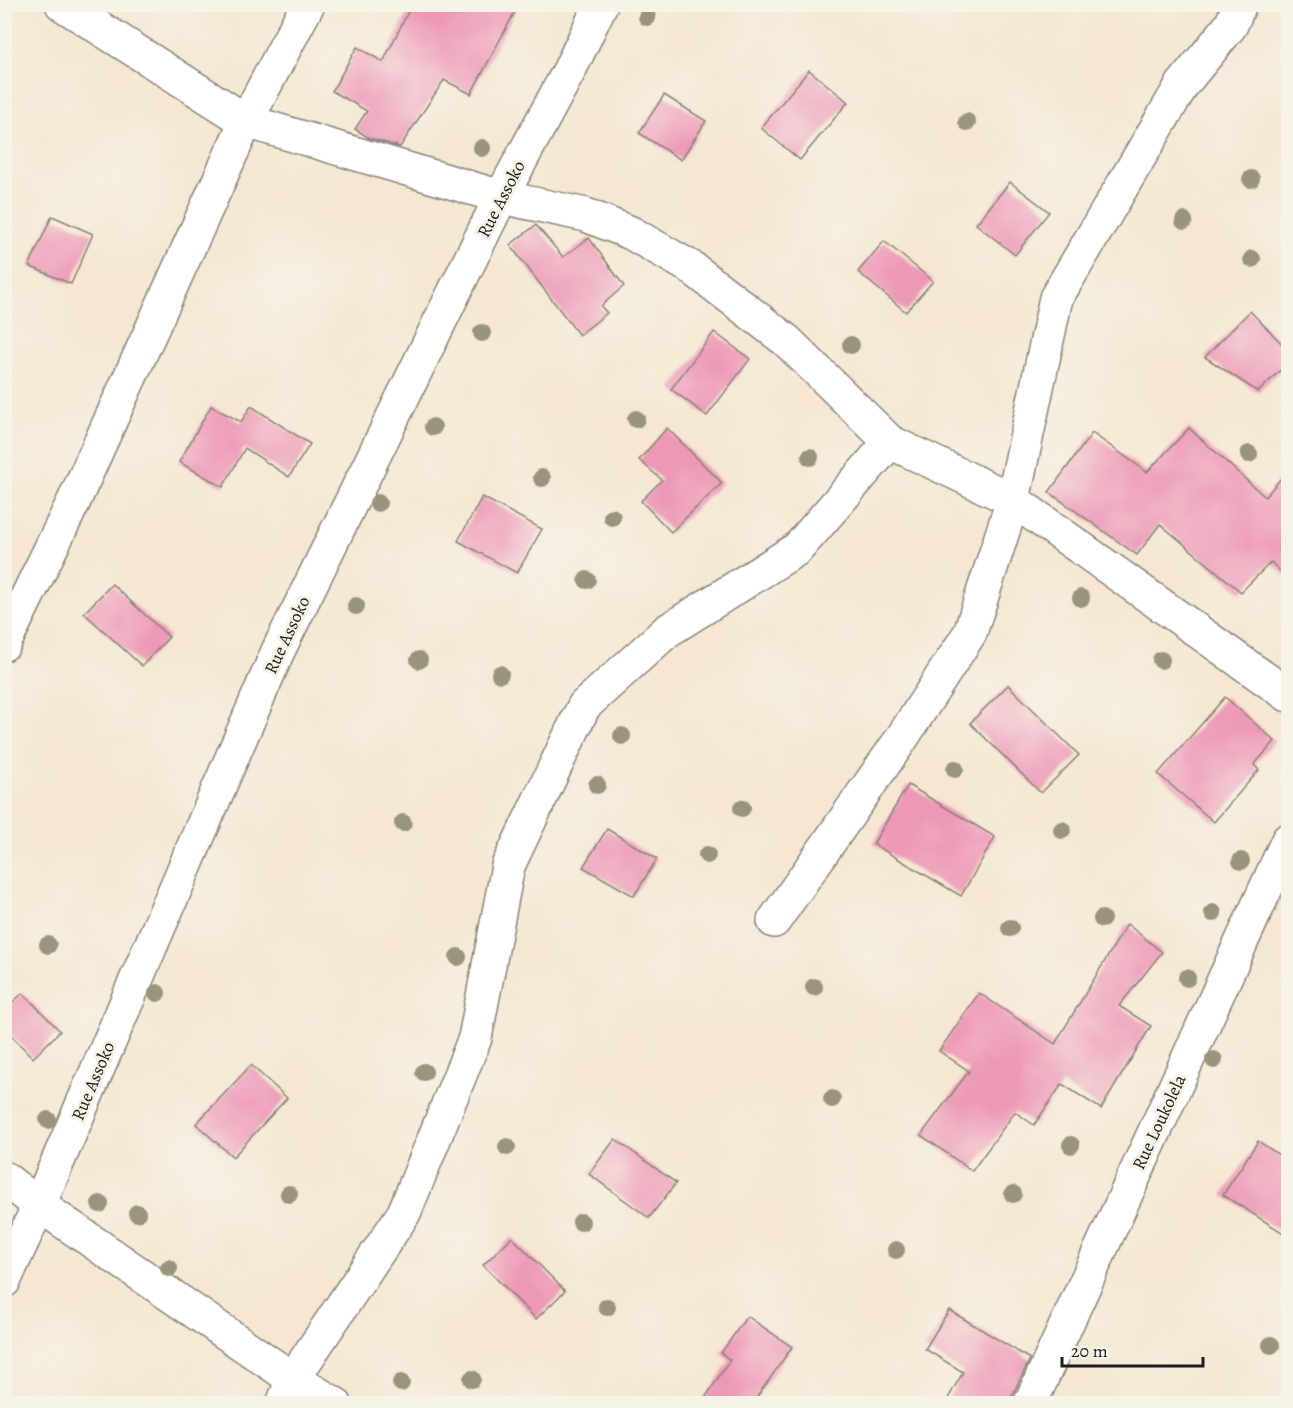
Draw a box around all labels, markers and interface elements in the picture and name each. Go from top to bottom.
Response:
street label: Rue Assoko [471,156,531,242]
street label: Rue Assoko [259,592,315,678]
street label: Rue Assoko [66,1038,120,1124]
street label: Rue Loukolela [1126,1070,1192,1173]
scale bar [1062,1330,1203,1368]
text: 20 m [1071,1339,1108,1363]

